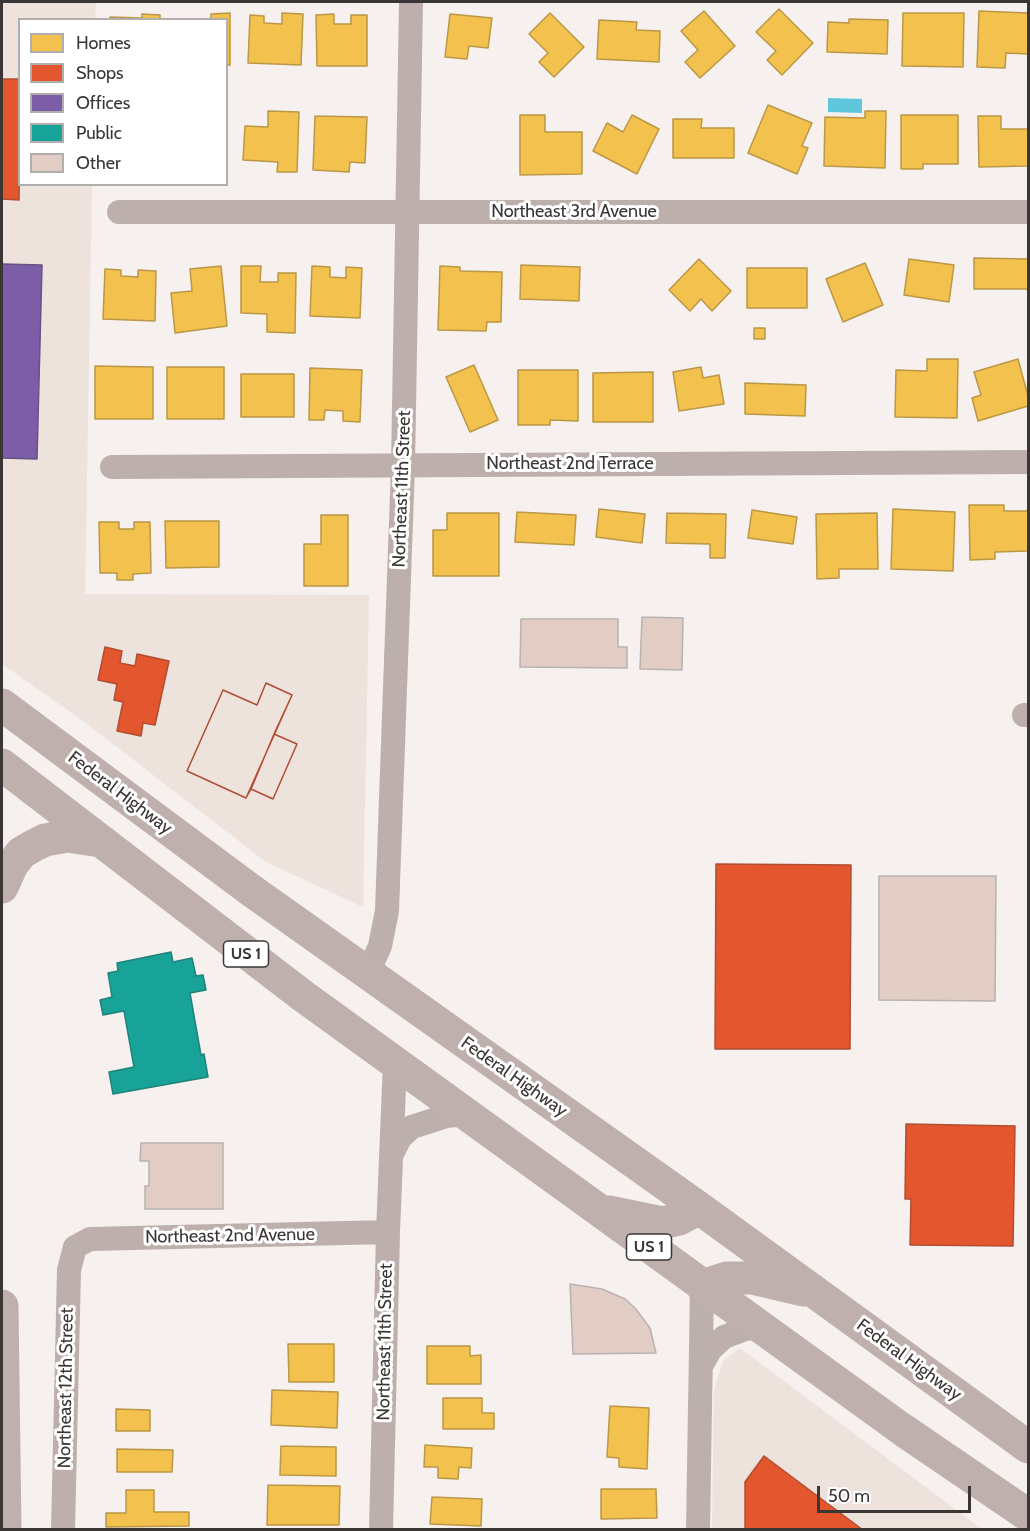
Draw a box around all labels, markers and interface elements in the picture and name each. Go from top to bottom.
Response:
legend [18,18,228,186]
text: Homes [76,32,131,54]
text: Shops [76,62,124,84]
text: Offices [76,92,130,114]
text: Public [76,122,122,144]
text: Other [76,152,121,174]
street label: Northeast 3rd Avenue [491,201,657,223]
street label: Northeast 11th Street [388,410,416,568]
street label: Northeast 2nd Terrace [486,453,654,475]
street label: Federal Highway [64,747,176,839]
road number: US 1 [224,941,268,967]
street label: Federal Highway [457,1032,571,1122]
street label: Northeast 2nd Avenue [145,1224,315,1248]
road number: US 1 [626,1234,672,1260]
street label: Northeast 11th Street [373,1263,397,1421]
street label: Northeast 12th Street [54,1307,78,1469]
street label: Federal Highway [852,1315,966,1405]
scale bar [820,1474,974,1512]
text: 50 m [828,1485,870,1507]

